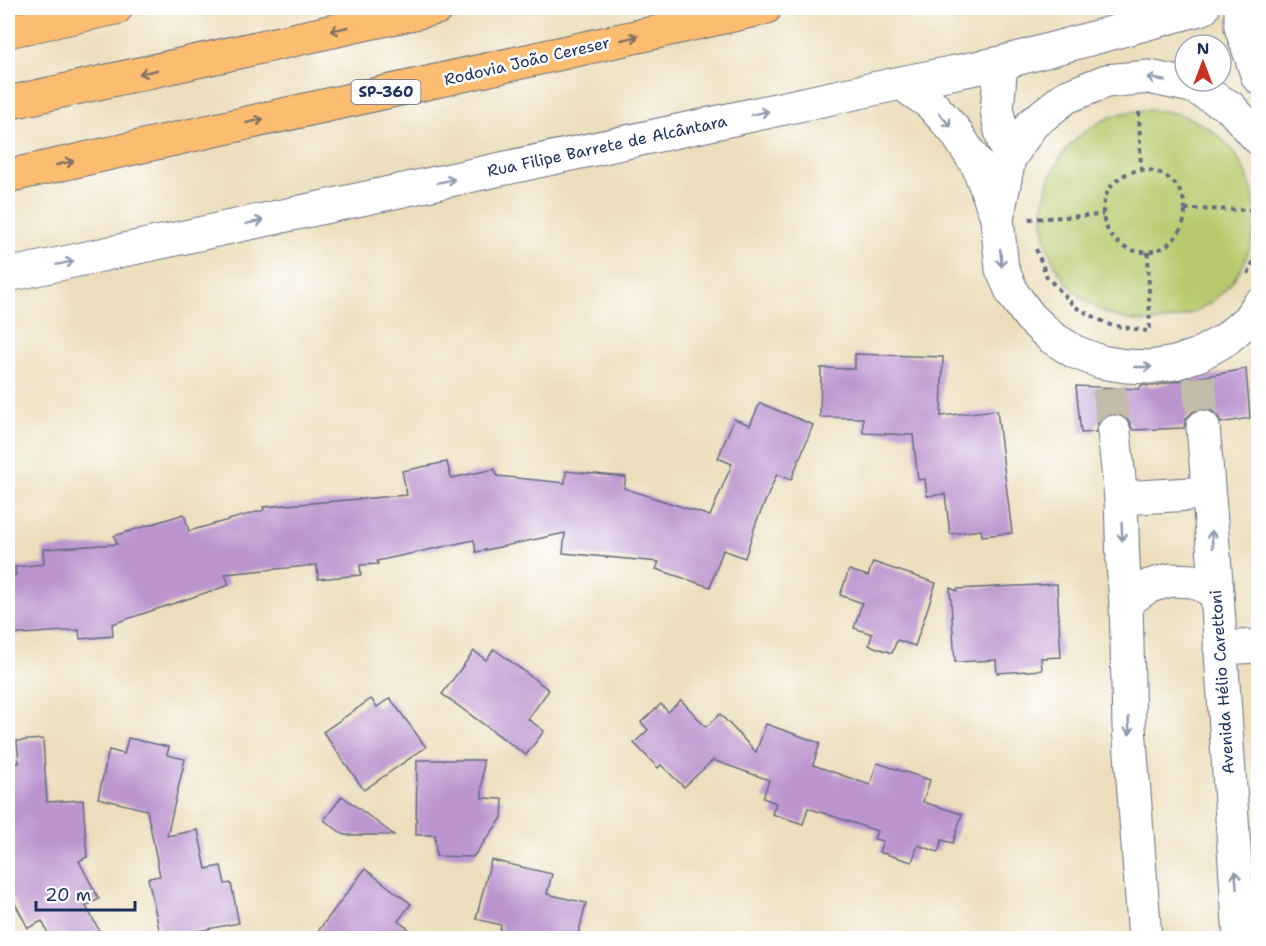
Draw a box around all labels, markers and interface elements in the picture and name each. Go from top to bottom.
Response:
one-way arrow [329,24,348,36]
one-way arrow [620,31,639,43]
street label: Rodovia João Cereser [442,32,612,90]
north arrow [1173,33,1233,93]
text: N [1197,38,1209,59]
one-way arrow [139,67,159,78]
one-way arrow [1147,73,1167,84]
road number: SP-360 [352,80,420,104]
one-way arrow [749,107,769,118]
street label: Rua Filipe Barrete de Alcântara [485,110,729,182]
one-way arrow [939,112,952,128]
one-way arrow [245,115,264,126]
one-way arrow [55,157,74,169]
one-way arrow [436,174,455,186]
one-way arrow [246,215,265,227]
one-way arrow [996,247,1007,267]
one-way arrow [54,257,74,268]
one-way arrow [1132,361,1152,372]
one-way arrow [1116,521,1127,541]
one-way arrow [1206,530,1217,549]
street label: Avenida Hélio Carettoni [1205,589,1239,775]
one-way arrow [1124,716,1135,736]
one-way arrow [1230,871,1241,891]
scale bar [36,874,135,912]
text: 20 m [45,883,91,907]

